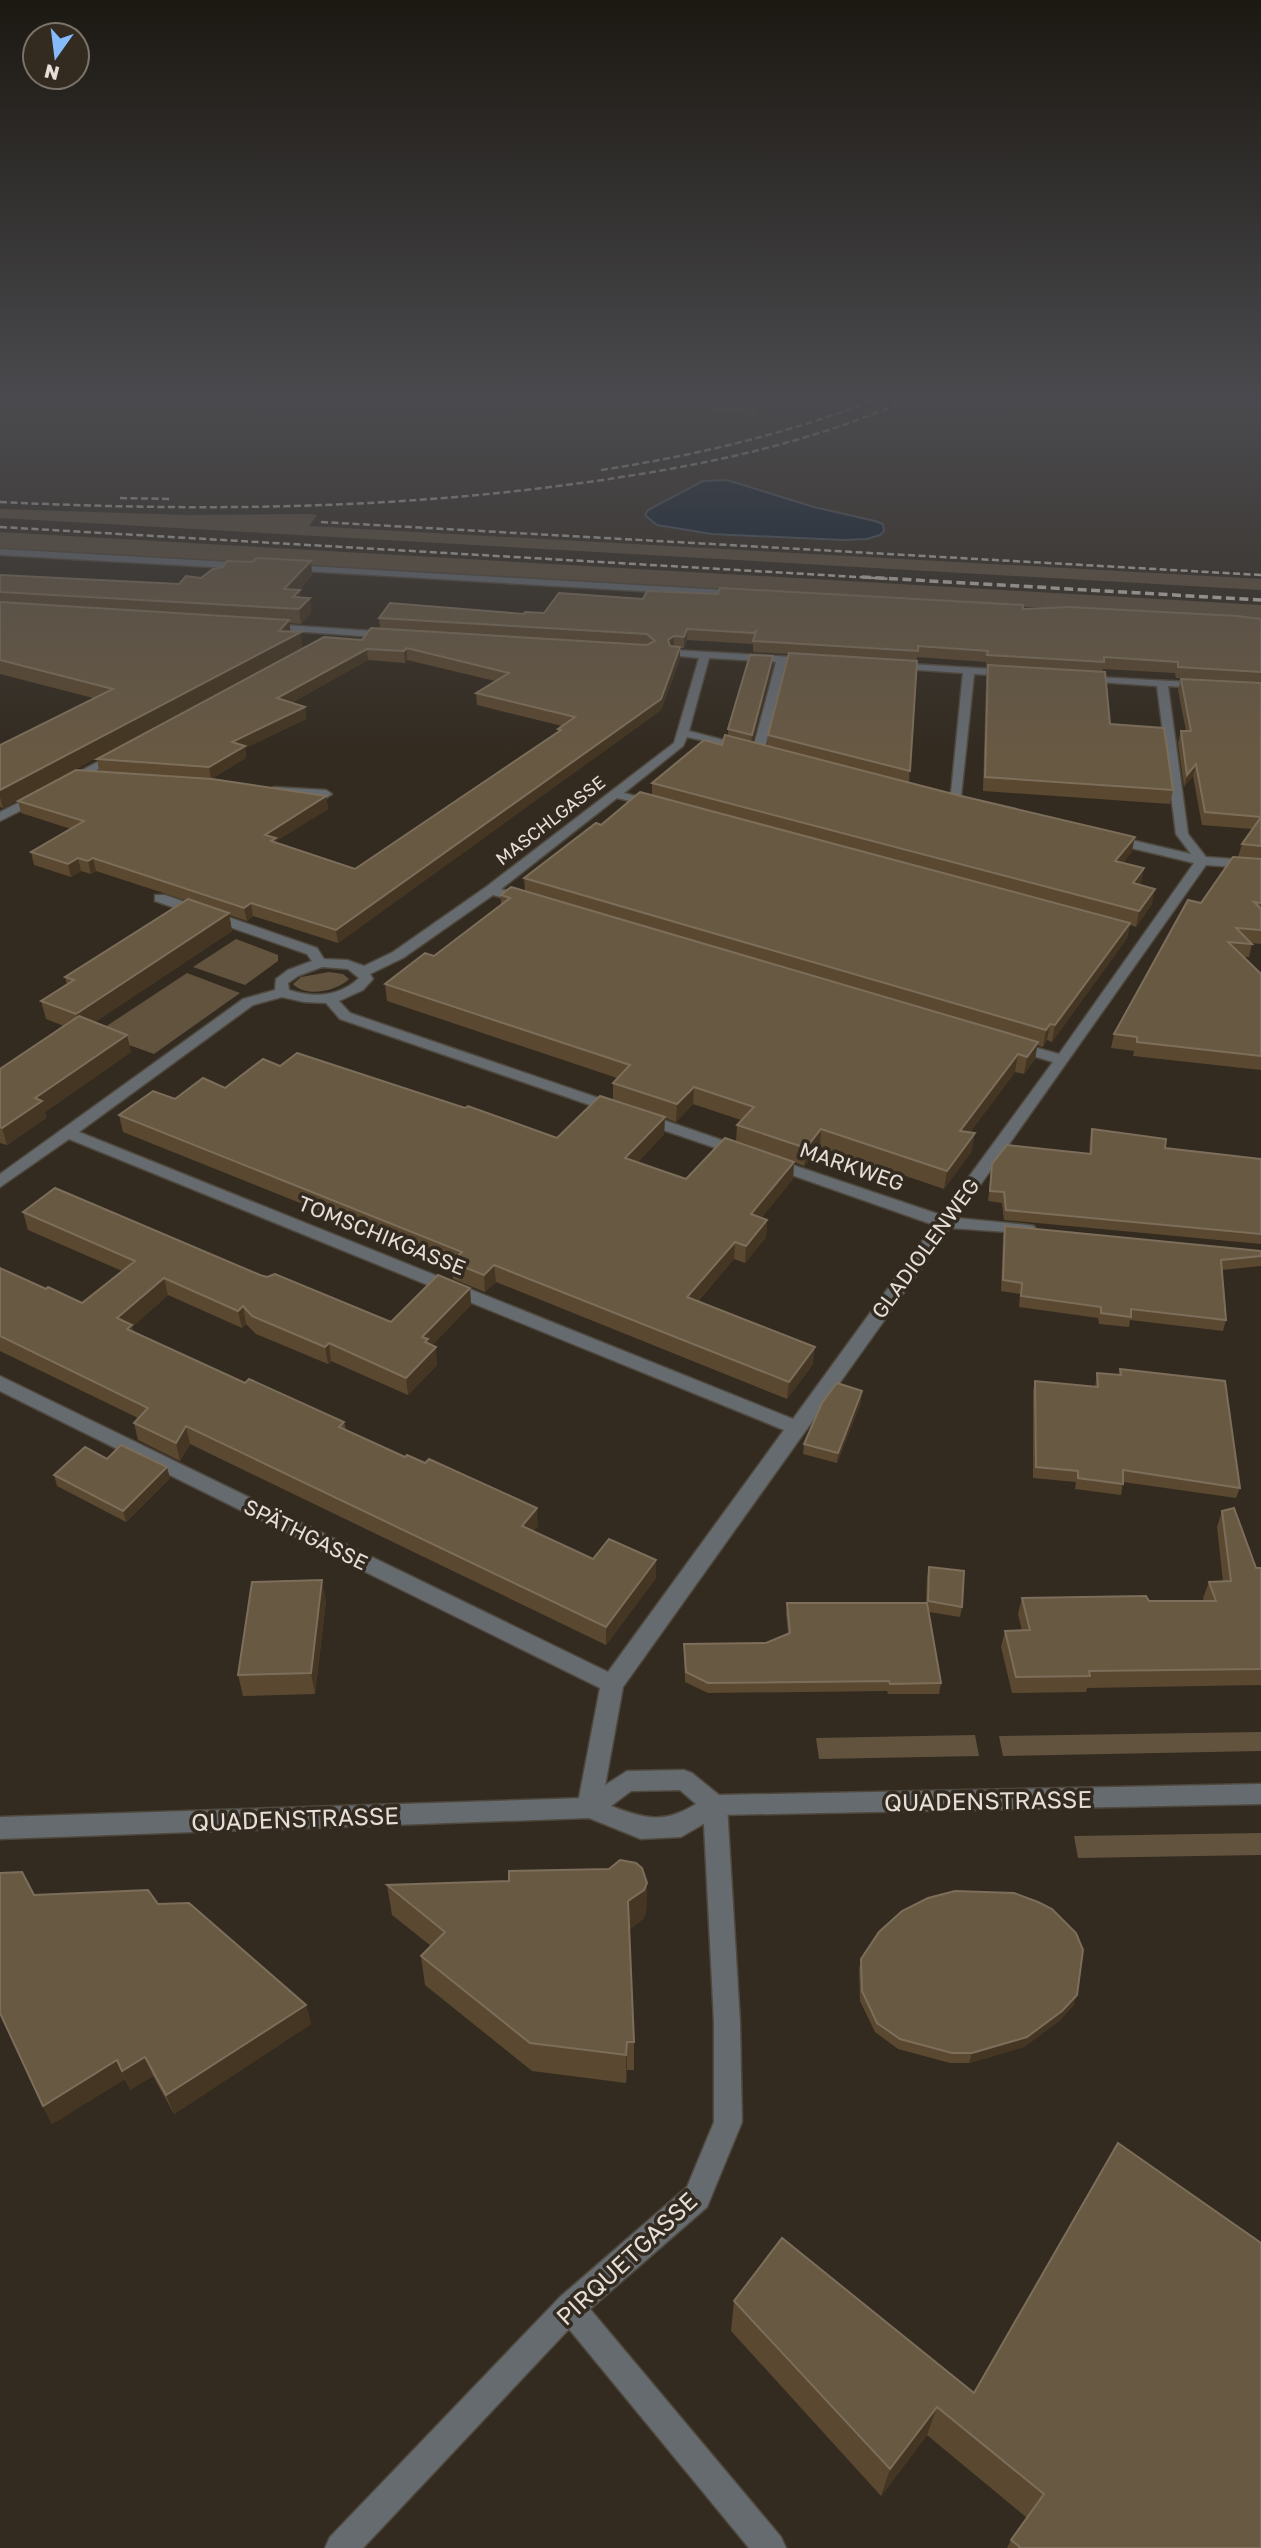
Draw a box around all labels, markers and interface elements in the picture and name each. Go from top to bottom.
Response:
north arrow [21,21,91,91]
text: N [42,60,62,86]
street label: MASCHLGASSE [491,771,609,869]
street label: MARKWEG [796,1136,908,1196]
street label: GLADIOLENWEG [865,1173,985,1323]
street label: TOMSCHIKGASSE [294,1190,470,1280]
street label: SPÄTHGASSE [240,1493,372,1575]
street label: QUADENSTRASSE [884,1784,1092,1816]
street label: QUADENSTRASSE [191,1800,399,1836]
street label: PIRQUETGASSE [550,2185,702,2331]

